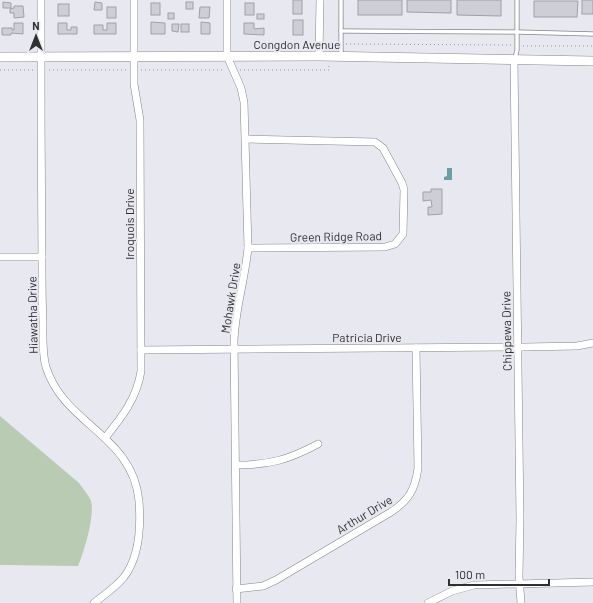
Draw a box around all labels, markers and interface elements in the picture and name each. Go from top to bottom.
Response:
north arrow [16,16,56,56]
text: N [32,19,40,32]
street label: Congdon Avenue [254,37,340,51]
street label: Iroquois Drive [122,188,136,260]
street label: Green Ridge Road [290,228,382,244]
street label: Mohawk Drive [217,262,243,334]
street label: Hiawatha Drive [24,276,40,354]
street label: Chippewa Drive [498,291,514,371]
street label: Patricia Drive [332,330,402,344]
street label: Arthur Drive [334,492,394,536]
scale bar [449,561,549,587]
text: 100 m [455,567,485,581]

